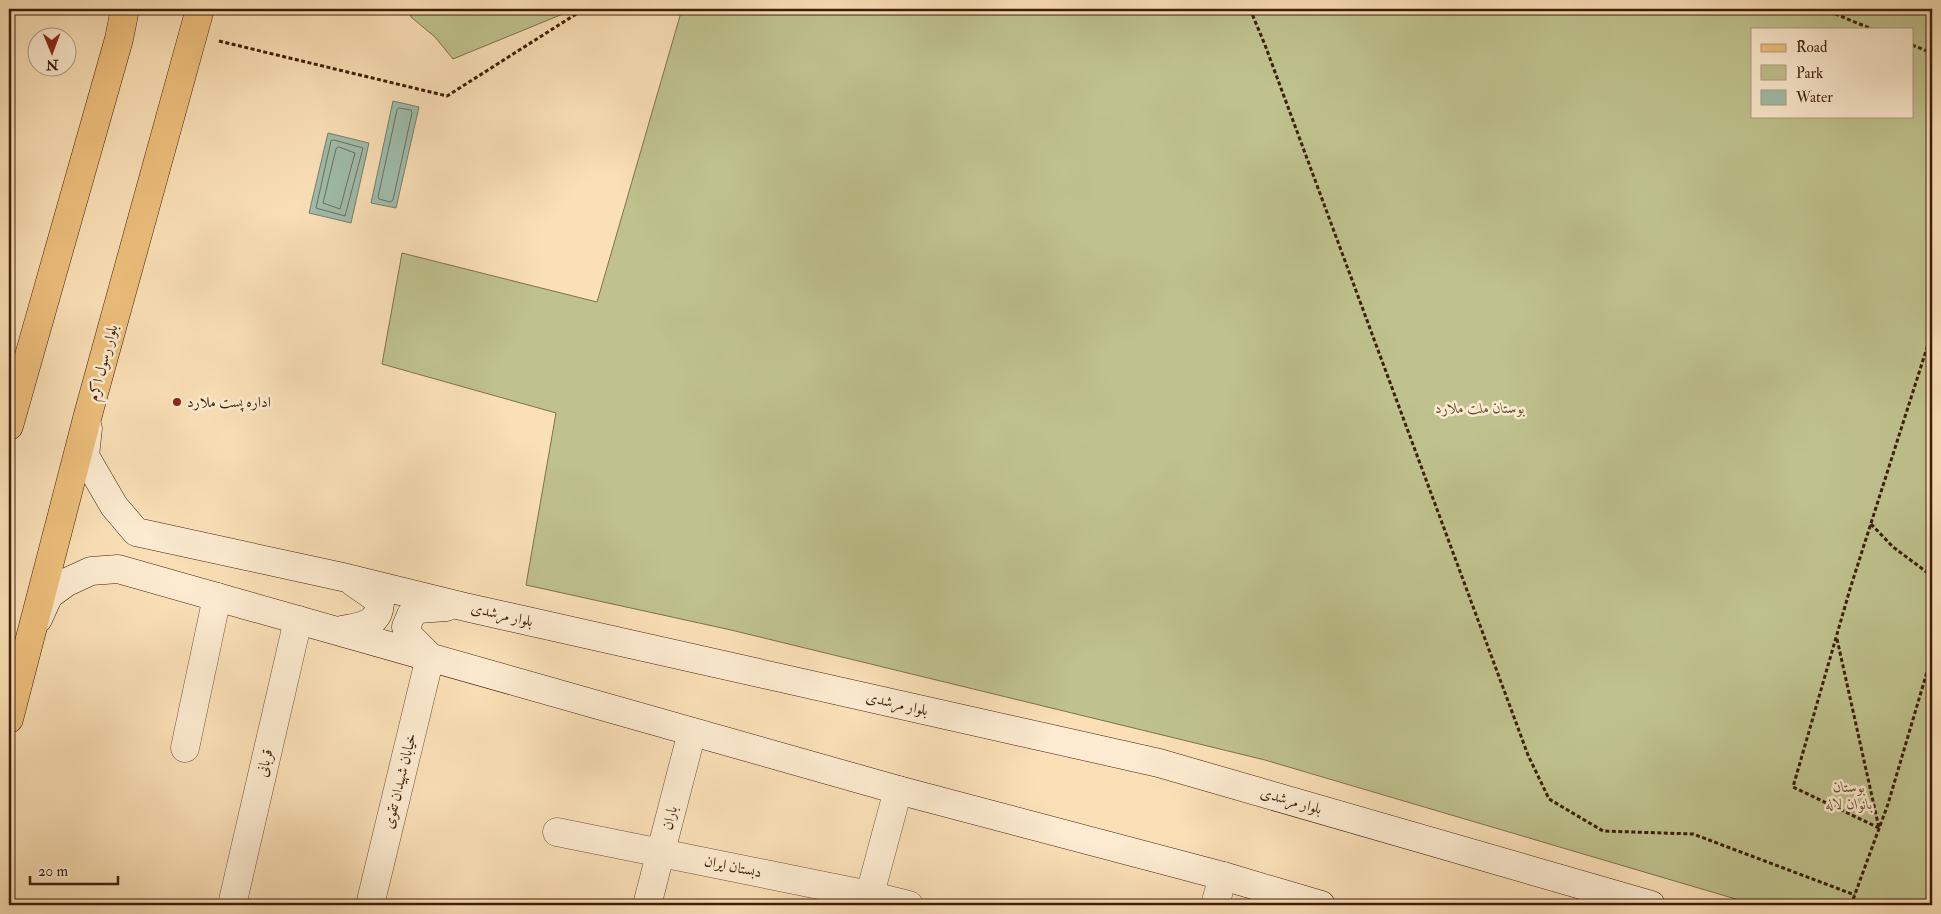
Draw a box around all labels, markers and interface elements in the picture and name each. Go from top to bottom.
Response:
north arrow [28,28,78,78]
legend [1751,28,1914,118]
text: Road [1796,38,1828,57]
text: N [45,56,60,73]
text: Park [1796,64,1823,83]
text: Water [1795,88,1833,107]
street label: بلوار رسول اکرم [84,323,125,404]
place label: اداره پست ملارد [187,393,271,412]
marker: اداره پست ملارد [171,396,183,408]
park label: بوستان ملت ملارد [1435,399,1525,418]
street label: بلوار مرشدی [469,599,535,632]
street label: بلوار مرشدی [864,688,930,721]
street label: خیابان شهیدان تقوی [379,731,421,831]
street label: قربانی [253,747,277,779]
park label: بوستان بانوان لاله [1825,778,1873,814]
street label: بلوار مرشدی [1258,783,1324,820]
street label: باران [658,804,682,832]
street label: دبستان ایران [702,852,764,882]
scale bar [30,854,118,886]
text: 20 m [38,862,68,881]

